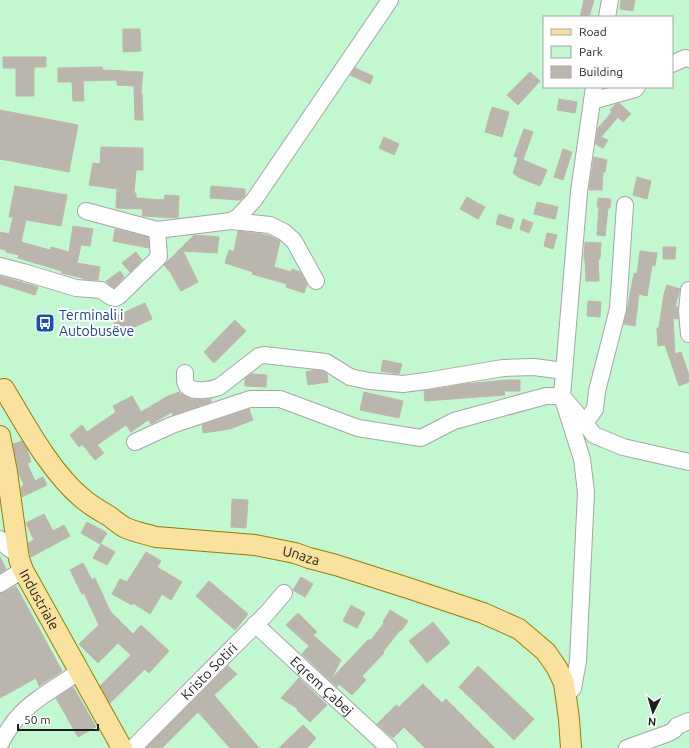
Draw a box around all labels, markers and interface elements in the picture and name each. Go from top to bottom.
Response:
legend [543,16,673,88]
text: Road [579,25,607,38]
text: Park [579,45,603,58]
text: Building [579,65,623,78]
place label: Terminali i Autobusëve [59,307,134,339]
bus stop icon: Terminali i Autobusëve [34,312,56,334]
street label: Unaza [281,543,322,568]
street label: Industriale [16,566,63,633]
street label: Kristo Sotiri [178,640,241,703]
street label: Eqrem Çabej [287,653,356,719]
north arrow [633,692,673,732]
scale bar [18,706,98,732]
text: 50 m [24,713,51,726]
text: N [648,716,657,728]

